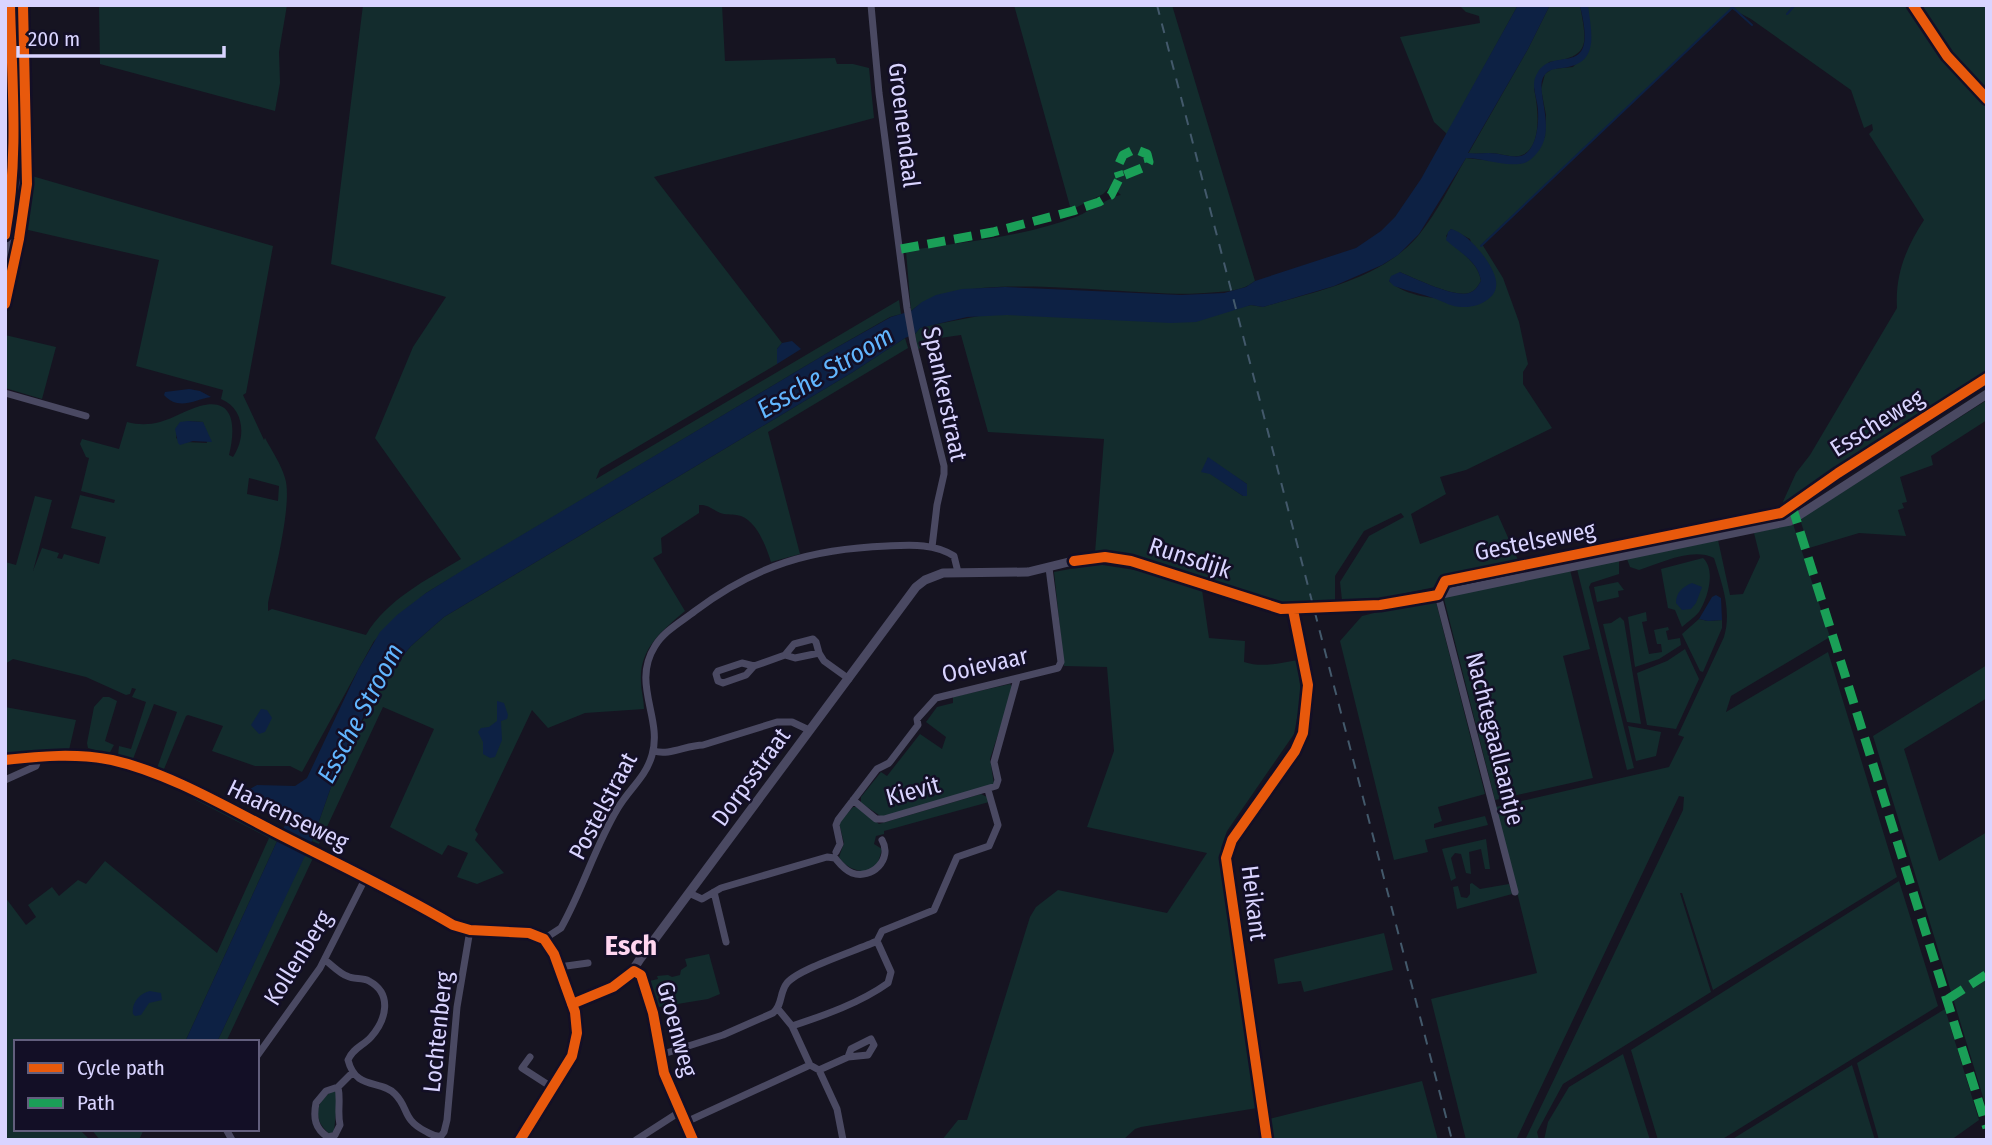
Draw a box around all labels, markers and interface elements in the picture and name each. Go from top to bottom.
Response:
scale bar [18,14,224,58]
text: 200 m [28,26,80,52]
street label: Groenendaal [882,61,926,189]
water label: Essche Stroom [751,320,899,425]
street label: Spankerstraat [917,324,973,464]
street label: Esscheweg [1825,383,1930,463]
street label: Gestelseweg [1472,515,1598,566]
street label: Runsdijk [1145,532,1235,585]
water label: Essche Stroom [311,638,410,788]
street label: Ooievaar [939,641,1031,688]
street label: Nachtegaallaantje [1460,650,1530,828]
street label: Dorpsstraat [706,722,796,832]
street label: Postelstraat [563,747,643,864]
street label: Kievit [883,770,943,812]
street label: Haarenseweg [223,774,354,857]
street label: Heikant [1236,864,1273,942]
street label: Kollenberg [258,905,338,1010]
district label: Esch [605,929,657,962]
street label: Lochtenberg [418,969,458,1094]
street label: Groenweg [651,978,703,1080]
legend [14,1040,259,1131]
text: Cycle path [77,1055,165,1081]
text: Path [77,1090,115,1116]

